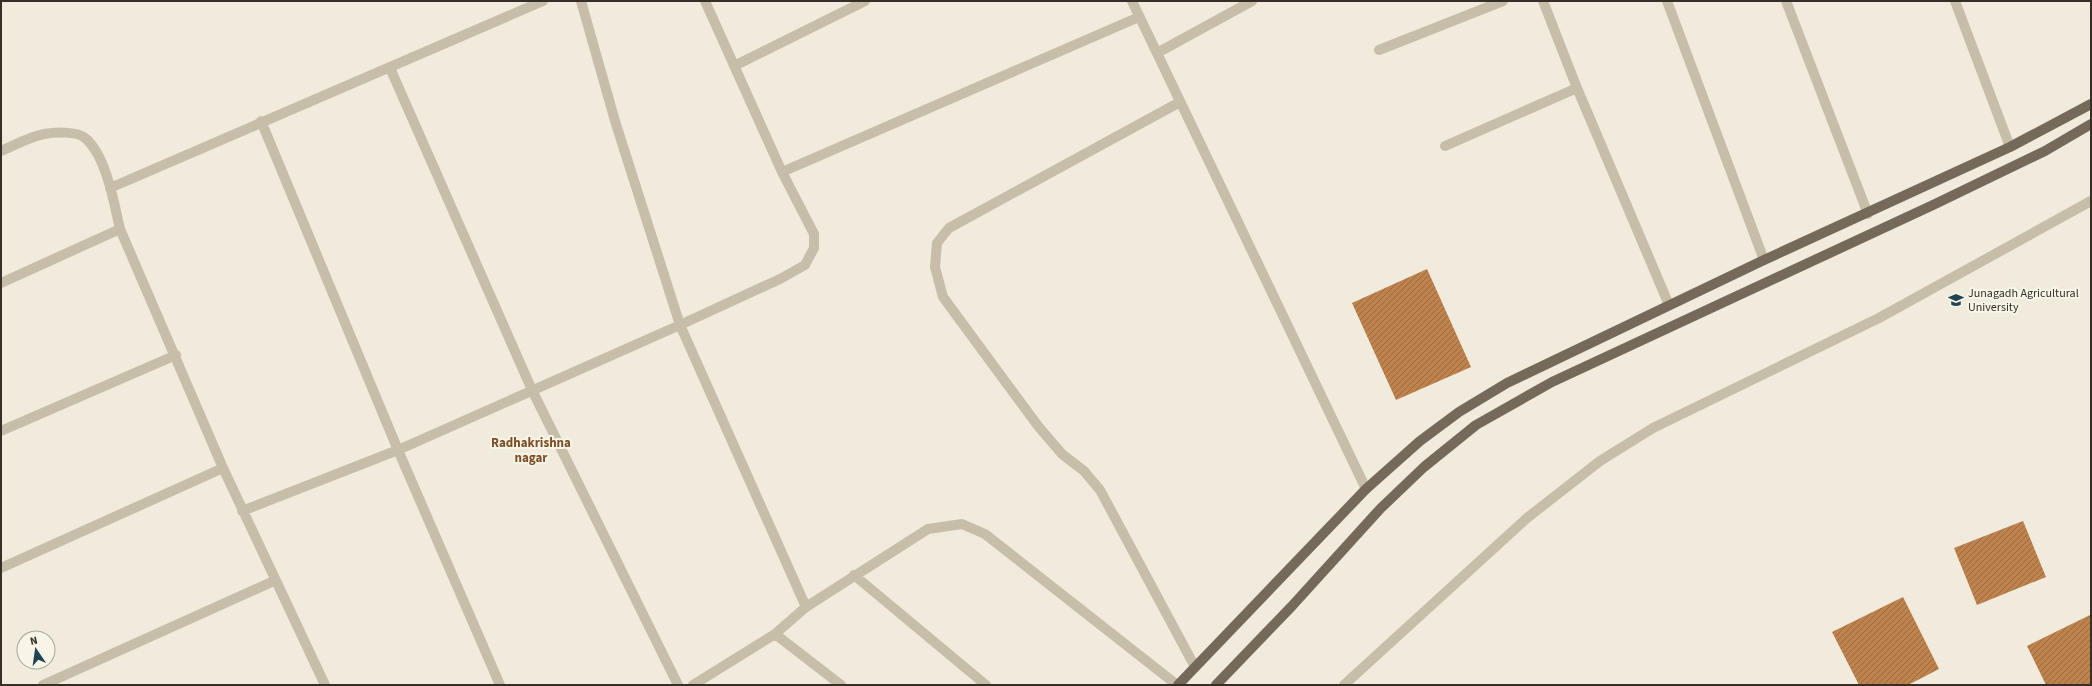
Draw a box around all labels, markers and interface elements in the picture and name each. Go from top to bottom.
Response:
place label: Junagadh Agricultural University [1968,285,2079,316]
school or university icon: Junagadh Agricultural University [1947,291,1965,309]
district label: Radhakrishna nagar [491,434,571,467]
north arrow [16,630,56,670]
text: N [29,633,39,649]

